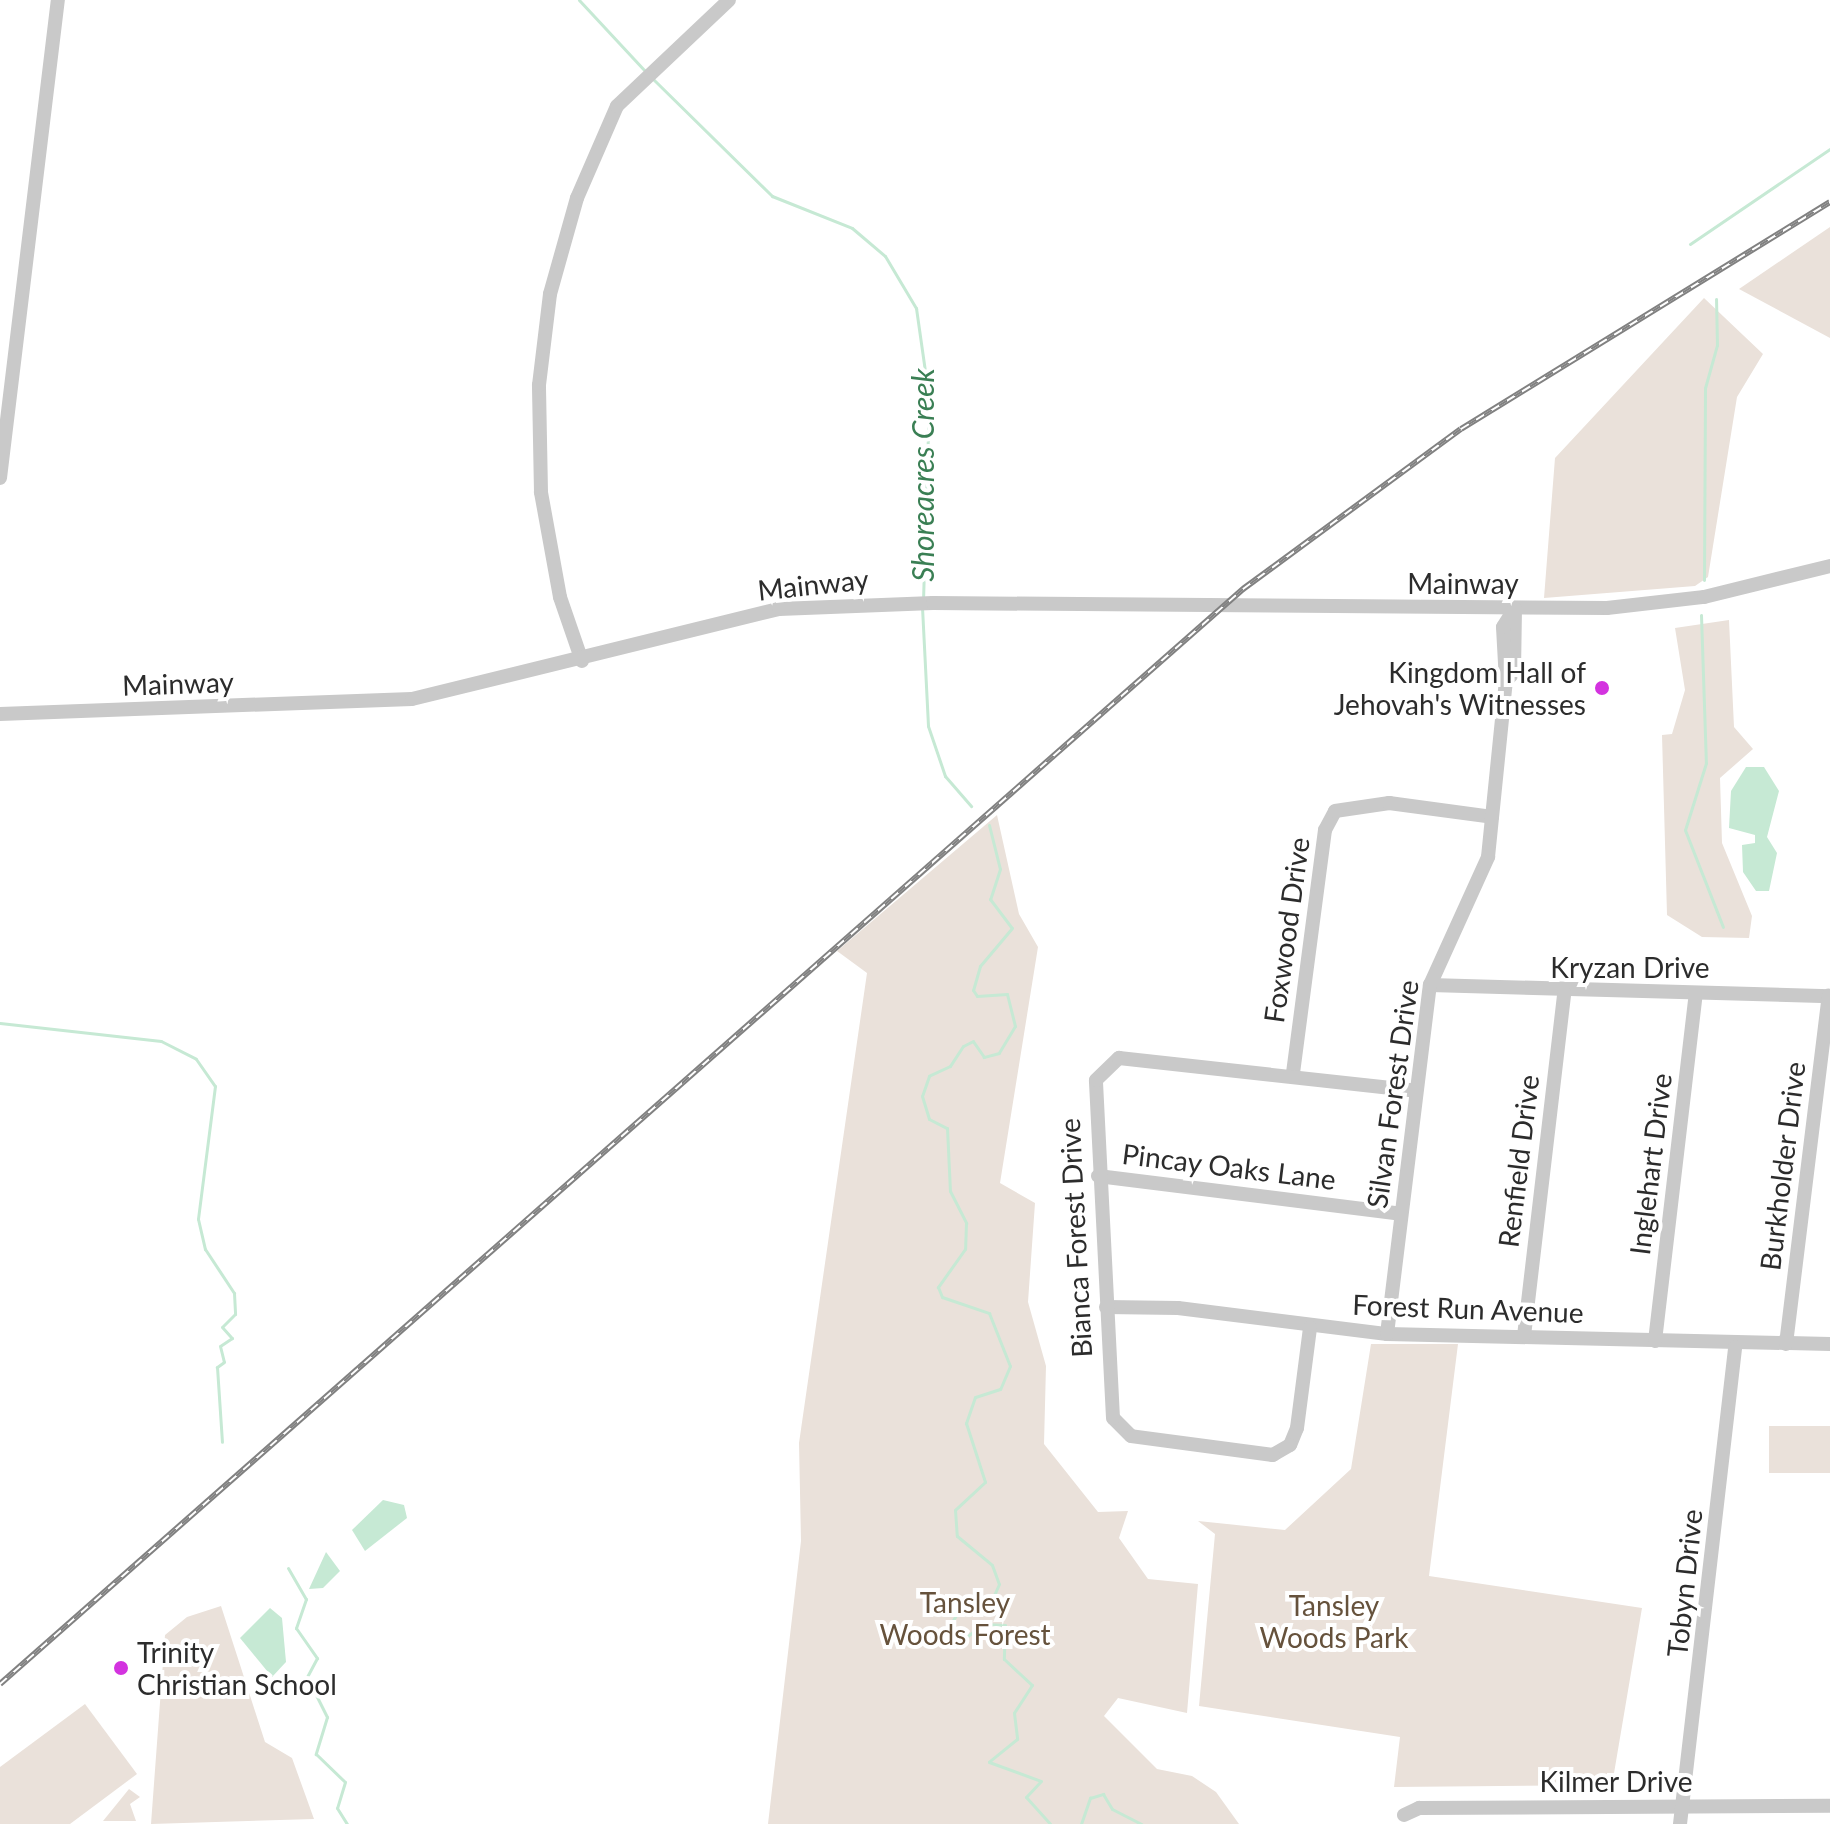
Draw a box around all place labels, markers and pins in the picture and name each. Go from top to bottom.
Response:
place label: Kingdom Hall of Jehovah's Witnesses [1333,655,1586,721]
marker: Kingdom Hall of Jehovah's Witnesses [1593,679,1611,697]
place label: Trinity Christian School [137,1635,337,1701]
marker: Trinity Christian School [112,1659,130,1677]

